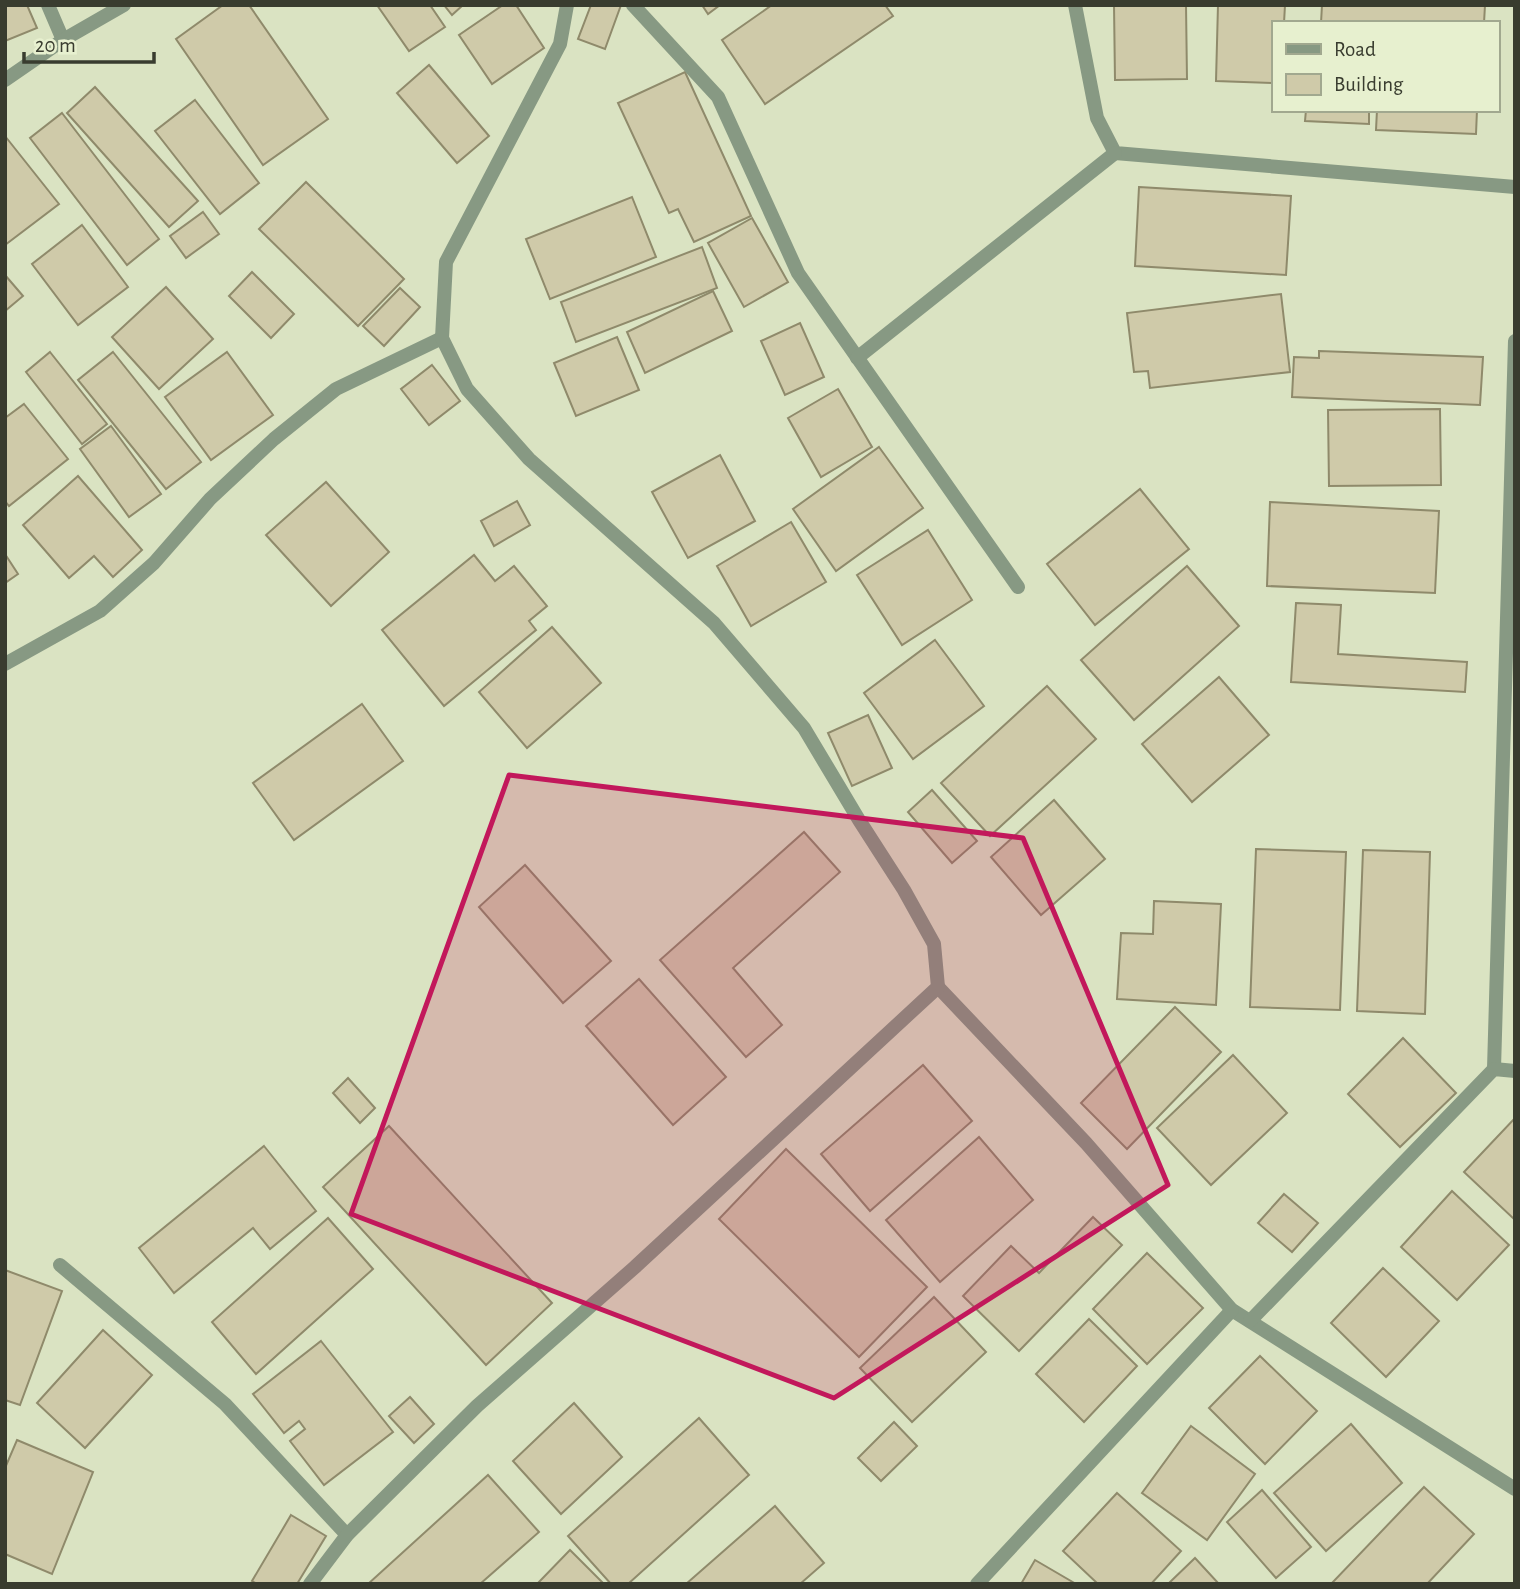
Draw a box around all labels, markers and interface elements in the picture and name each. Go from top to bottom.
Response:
scale bar [24,21,154,65]
legend [1272,21,1499,112]
text: 20 m [35,35,76,56]
text: Road [1334,39,1376,60]
text: Building [1334,74,1404,95]

